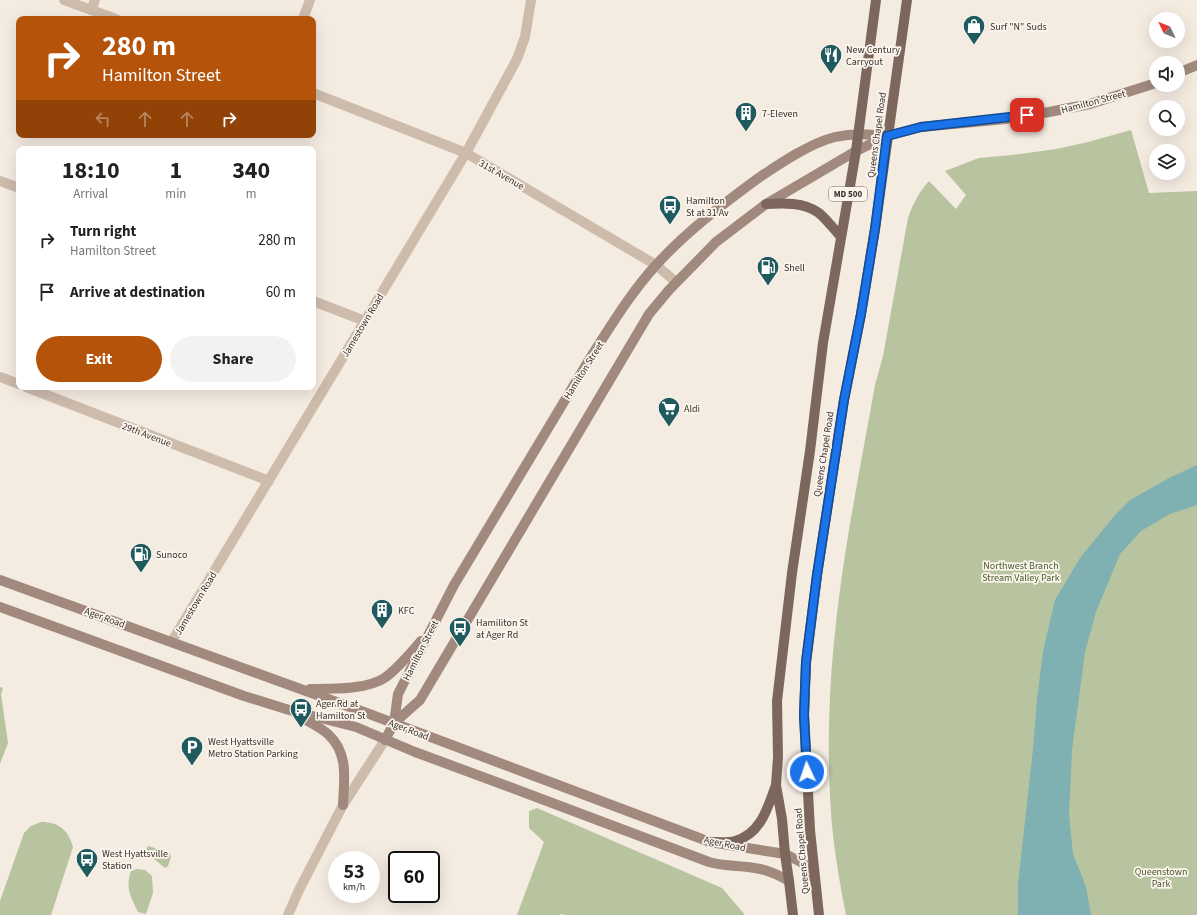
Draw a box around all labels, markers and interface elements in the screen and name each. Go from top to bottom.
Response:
north arrow [1149,12,1185,48]
map controls [1149,12,1185,180]
shop icon: Surf "N" Suds [961,13,987,46]
place label: Surf "N" Suds [990,20,1047,34]
text: 280 m [102,26,176,66]
icon: right [36,32,88,84]
restaurant icon: New Century Carryout [818,42,844,75]
place label: New Century Carryout [846,43,900,69]
button: sound [1149,56,1185,92]
text: Hamilton Street [102,63,221,88]
street label: Hamilton Street [1060,86,1128,117]
street label: Queens Chapel Road [864,91,890,179]
pin [1010,98,1044,132]
building icon: 7-Eleven [733,100,759,133]
button: search [1149,100,1185,136]
icon: arrive [1016,104,1038,126]
place label: 7-Eleven [762,107,798,121]
icon: left [92,108,114,130]
icon: ahead [134,108,156,130]
icon: ahead [176,108,198,130]
icon: right [218,108,240,130]
button: layers [1149,144,1185,180]
text: 18:10 [62,153,120,188]
text: 1 [170,153,182,188]
text: 340 [232,153,270,188]
street label: 31st Avenue [476,156,527,193]
text: Arrival [73,185,108,203]
text: min [165,185,186,203]
text: m [246,185,257,203]
road number: MD 500 [829,187,867,201]
bus stop icon: Hamilton St at 31 Av [657,193,683,226]
place label: Hamilton St at 31 Av [686,194,729,220]
text: Turn right [70,221,136,242]
icon: right [36,229,58,251]
text: 280 m [258,230,296,251]
text: Hamilton Street [70,242,156,260]
fuel station icon: Shell [755,254,781,287]
place label: Shell [784,261,805,275]
icon: arrive [36,281,58,303]
text: Arrive at destination [70,282,205,303]
text: 60 m [266,282,296,303]
street label: Jamestown Road [338,291,387,360]
button: Exit [36,336,162,382]
button: Share [170,336,296,382]
street label: Hamilton Street [560,338,608,402]
supermarket icon: Aldi [656,395,682,428]
place label: Aldi [684,402,700,416]
street label: Queens Chapel Road [810,410,838,498]
street label: 29th Avenue [120,419,173,451]
fuel station icon: Sunoco [128,541,154,574]
place label: Sunoco [156,548,187,562]
park label: Northwest Branch Stream Valley Park [982,559,1060,585]
street label: Jamestown Road [171,569,220,638]
building icon: KFC [369,597,395,630]
street label: Ager Road [82,604,127,632]
place label: KFC [398,604,415,618]
bus stop icon: Hamiliton St at Ager Rd [447,615,473,648]
place label: Hamiliton St at Ager Rd [476,616,529,642]
street label: Hamilton Street [400,617,442,683]
bus stop icon: Ager Rd at Hamilton St [288,696,314,729]
place label: Ager Rd at Hamilton St [316,697,366,723]
street label: Ager Road [386,716,431,744]
parking icon: West Hyattsville Metro Station Parking [179,734,205,767]
place label: West Hyattsville Metro Station Parking [208,735,298,761]
position arrow [786,751,828,793]
street label: Queens Chapel Road [791,807,813,895]
street label: Ager Road [703,833,747,855]
bus stop icon: West Hyattsville Station [74,846,100,879]
place label: West Hyattsville Station [102,847,168,873]
speed limit sign: 60 [388,851,440,903]
text: 53 [343,858,365,886]
park label: Queenstown Park [1135,865,1187,891]
text: km/h [343,880,365,894]

